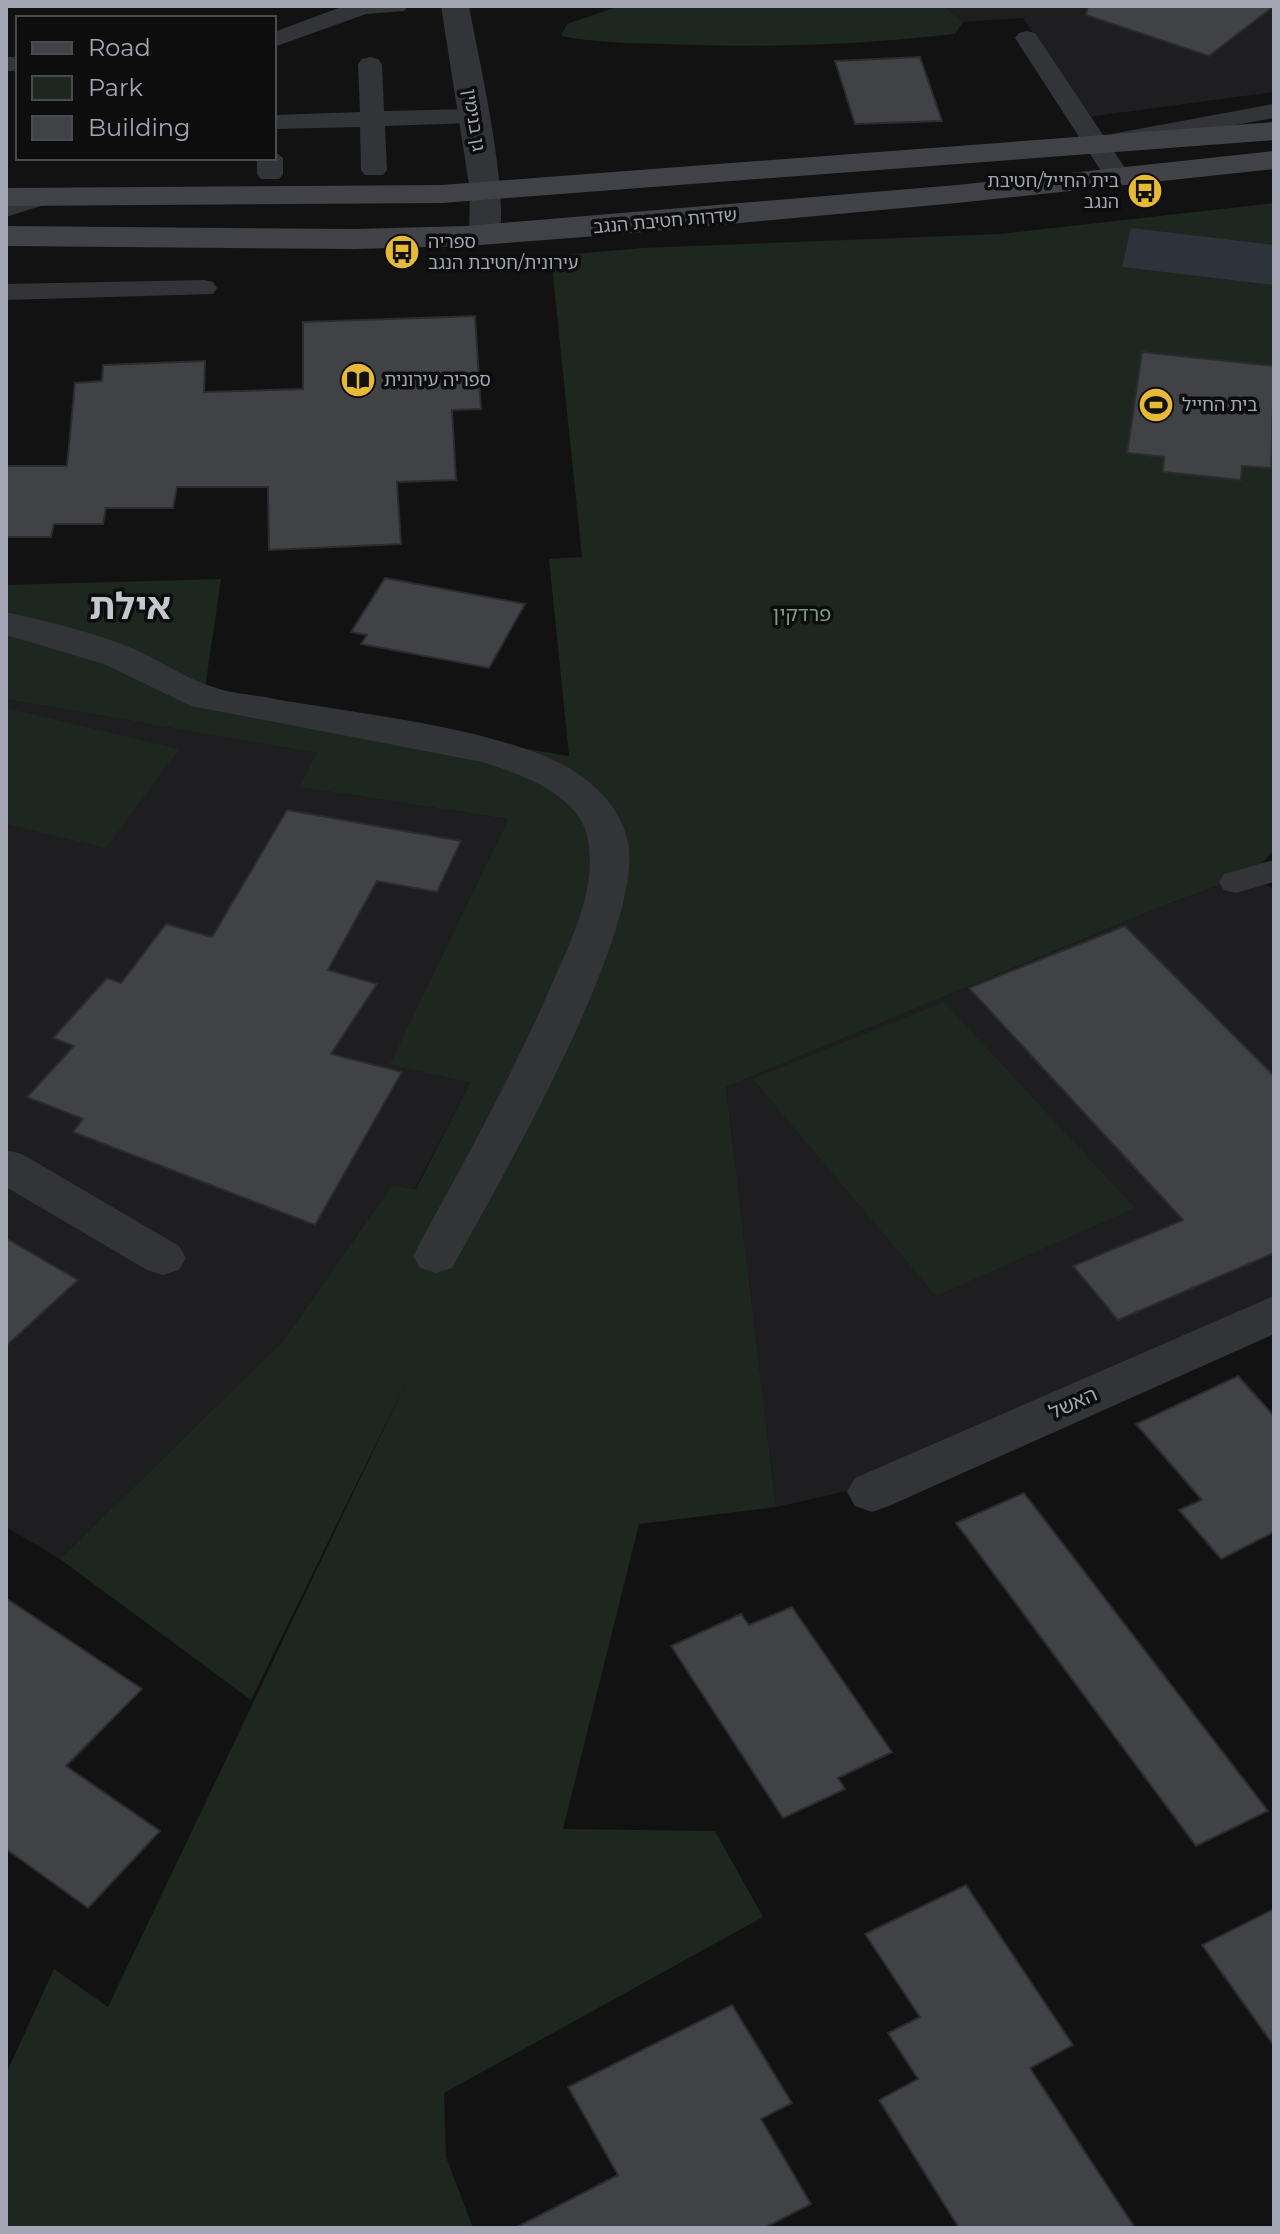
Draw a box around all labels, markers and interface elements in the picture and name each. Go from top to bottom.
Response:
legend [16,16,276,160]
text: Road [88,33,151,62]
text: Park [88,73,143,102]
street label: גן בנימין [458,87,490,153]
text: Building [88,113,191,142]
place label: בית החייל/חטיבת הנגב [987,170,1119,213]
bus stop icon: בית החייל/חטיבת הנגב [1126,172,1164,210]
street label: שדרות חטיבת הנגב [592,204,738,238]
place label: ספריה עירונית/חטיבת הנגב [428,231,578,274]
bus stop icon: ספריה עירונית/חטיבת הנגב [383,233,421,271]
library icon: ספריה עירונית [339,361,377,399]
place label: ספריה עירונית [384,369,491,391]
sports icon: בית החייל [1137,386,1175,424]
place label: בית החייל [1182,394,1258,416]
district label: אילת [89,584,171,628]
park label: פרדקין [773,602,831,626]
street label: האשל [1045,1382,1101,1424]

